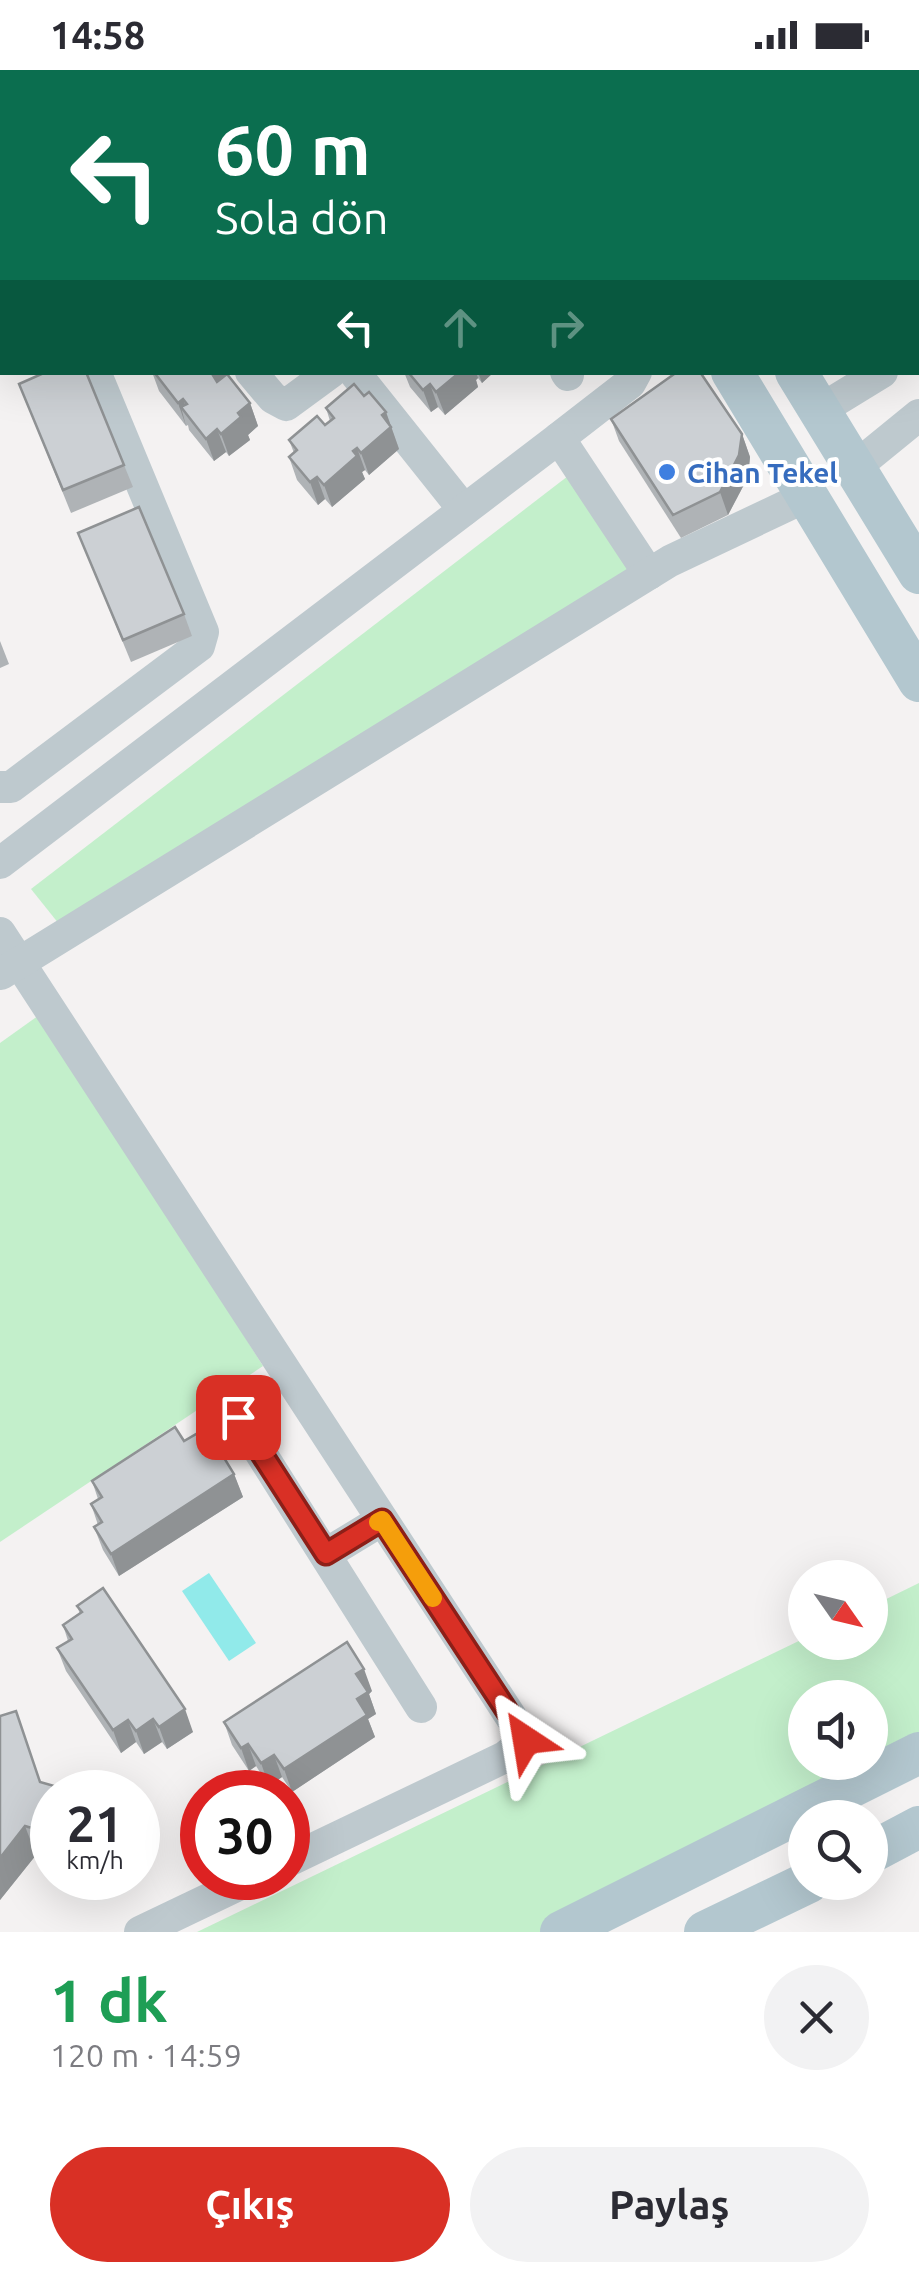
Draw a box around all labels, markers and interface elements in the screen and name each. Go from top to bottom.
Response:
text: 14:58 [50,14,145,56]
icon: left [50,110,180,240]
text: 60 m [215,110,371,188]
text: Sola dön [215,192,389,243]
icon: left [328,300,383,355]
icon: ahead [433,300,488,355]
icon: right [538,300,593,355]
place label: Cihan Tekel [687,457,838,488]
marker: Cihan Tekel [656,461,678,483]
pin [196,1375,281,1460]
icon: arrive [211,1390,266,1445]
north arrow [788,1560,888,1660]
map controls [788,1560,888,1900]
button: sound [788,1680,888,1780]
position arrow [474,1688,578,1792]
speed limit sign: 30 [180,1770,310,1900]
text: 21 [67,1795,123,1851]
button: search [788,1800,888,1900]
text: km/h [66,1846,124,1874]
button: close [764,1965,869,2070]
text: 1 dk [50,1966,168,2033]
text: 120 m · 14:59 [50,2037,242,2073]
button: Çıkış [50,2147,450,2262]
button: Paylaş [470,2147,869,2262]

